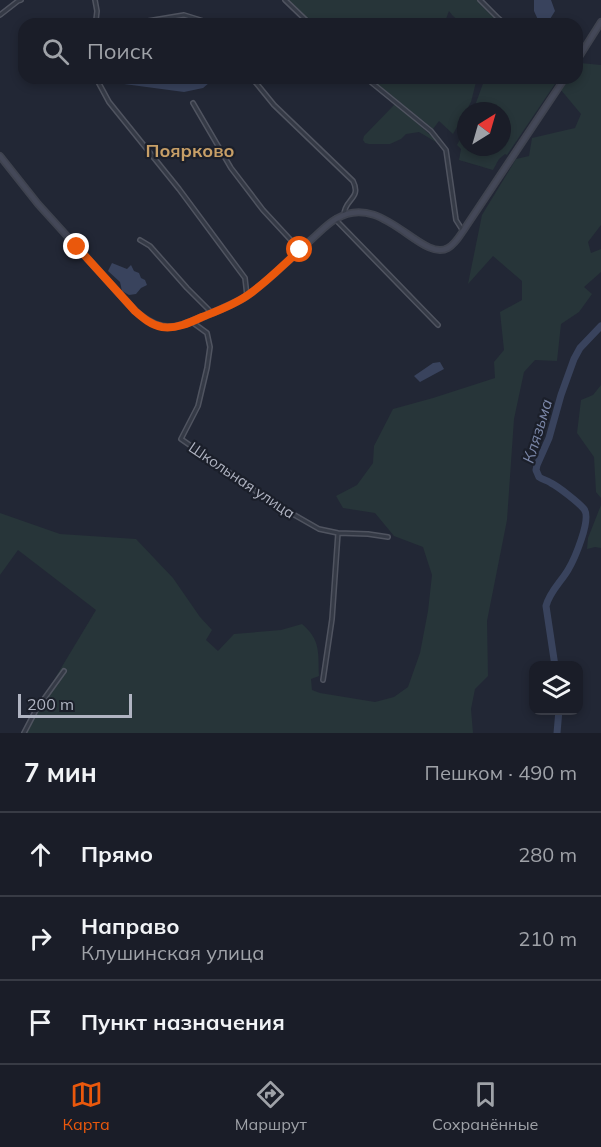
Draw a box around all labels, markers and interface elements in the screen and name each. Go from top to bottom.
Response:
search box [18,18,583,84]
icon: search [39,35,72,68]
text: Поиск [87,37,153,65]
north arrow [457,102,511,156]
district label: Поярково [146,139,235,162]
route end [63,233,89,259]
route start [286,236,312,262]
water label: Клязьма [518,396,556,466]
street label: Школьная улица [185,437,299,523]
map controls [529,661,583,715]
button: layers [529,661,583,715]
scale bar [18,691,132,718]
text: 200 m [27,694,74,714]
text: 7 мин [24,756,97,789]
text: Пешком · 490 m [425,760,577,785]
icon: ahead [24,838,57,871]
text: Прямо [81,840,153,868]
text: 280 m [518,842,577,867]
text: Направо [81,912,179,940]
icon: right [24,922,57,955]
text: 210 m [518,926,577,951]
text: Клушинская улица [81,940,264,965]
icon: arrive [24,1006,57,1039]
text: Пункт назначения [81,1008,285,1036]
tab: Карта [63,1078,110,1134]
tab: Маршрут [235,1078,307,1134]
tab: Сохранённые [432,1078,538,1134]

